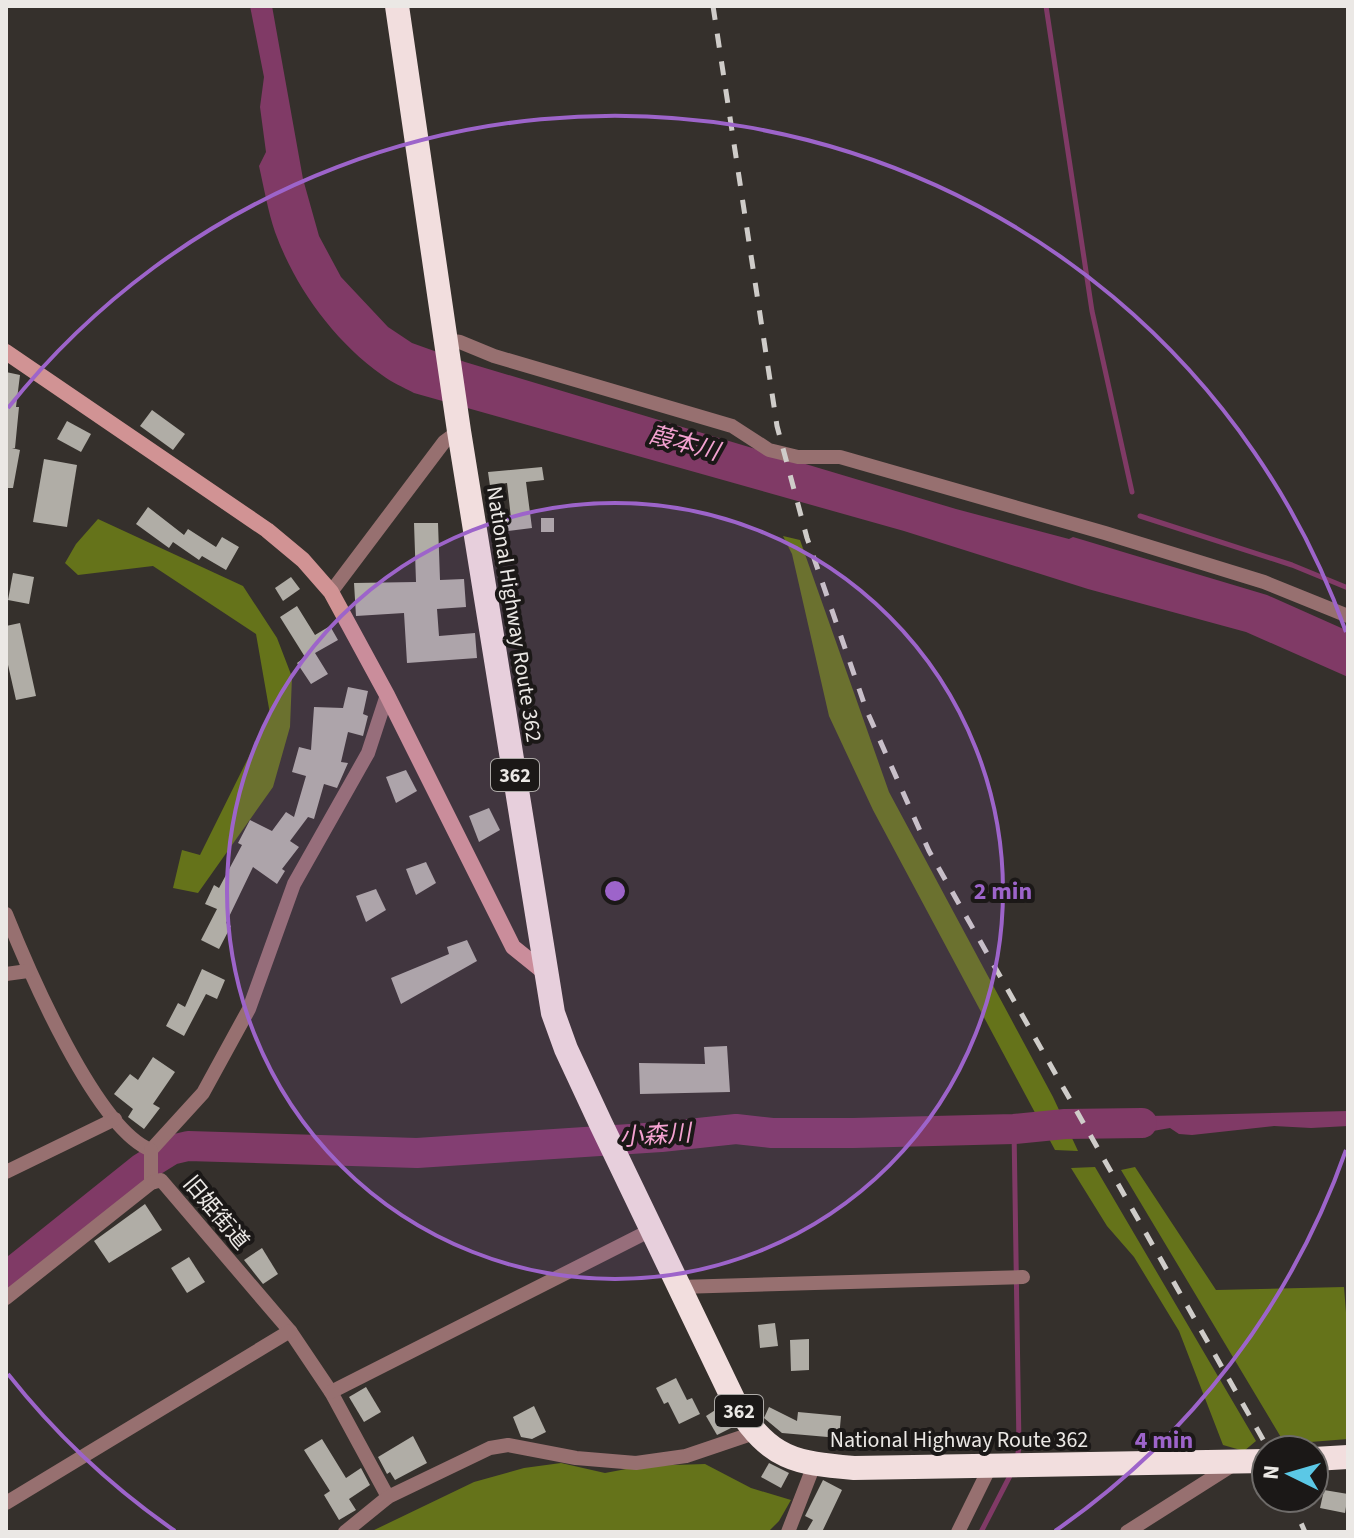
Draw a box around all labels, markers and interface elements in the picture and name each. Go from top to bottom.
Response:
water label: 葭本川 [645,417,726,470]
street label: National Highway Route 362 [478,484,550,744]
road number: 362 [491,759,539,791]
text: 2 min [974,874,1032,909]
centre of rings [601,877,629,905]
water label: 小森川 [618,1115,695,1155]
street label: 旧姫街道 [176,1169,257,1257]
road number: 362 [715,1395,763,1427]
text: 4 min [1135,1423,1193,1458]
street label: National Highway Route 362 [830,1424,1088,1456]
north arrow [1250,1434,1330,1514]
text: N [1254,1464,1288,1481]

